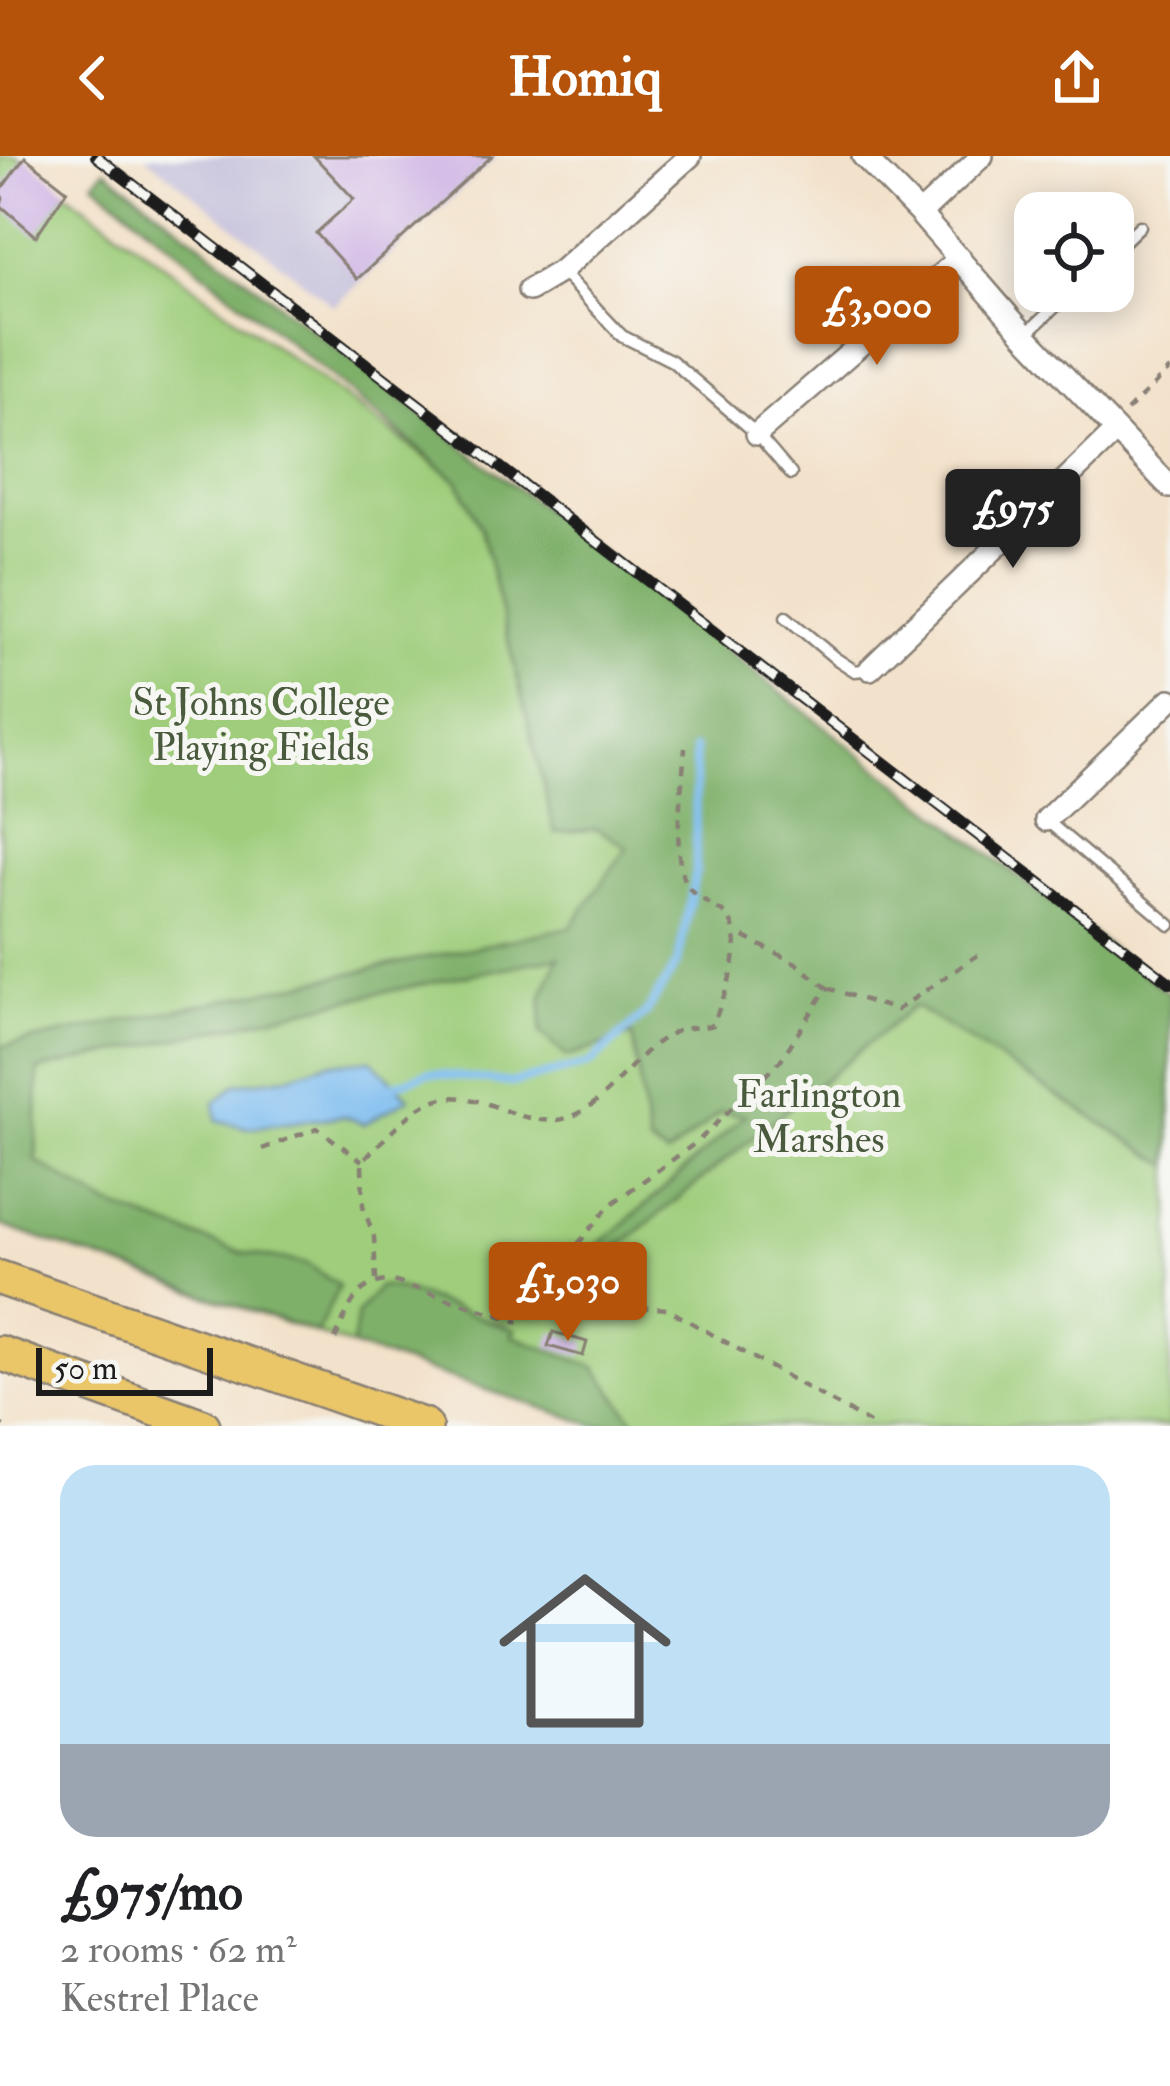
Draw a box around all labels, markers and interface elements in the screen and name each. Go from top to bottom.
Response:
text: Homiq [508,44,662,112]
icon: back [60,45,126,111]
icon: share [1044,45,1110,111]
map controls [1014,192,1134,312]
button: locate [1014,192,1134,312]
pin: £3,000 [779,266,975,368]
text: £3,000 [822,280,932,329]
pin: £975 [942,469,1084,571]
text: £975 [972,483,1054,532]
park label: St Johns College Playing Fields [132,678,390,772]
park label: Farlington Marshes [737,1070,901,1164]
pin: £1,030 [470,1242,666,1344]
text: £1,030 [516,1256,620,1305]
scale bar [36,1342,213,1395]
text: 50 m [54,1348,118,1389]
icon: home [477,1543,693,1759]
text: £975/mo [60,1861,243,1925]
text: 2 rooms · 62 m² [60,1925,297,1974]
text: Kestrel Place [60,1974,259,2023]

